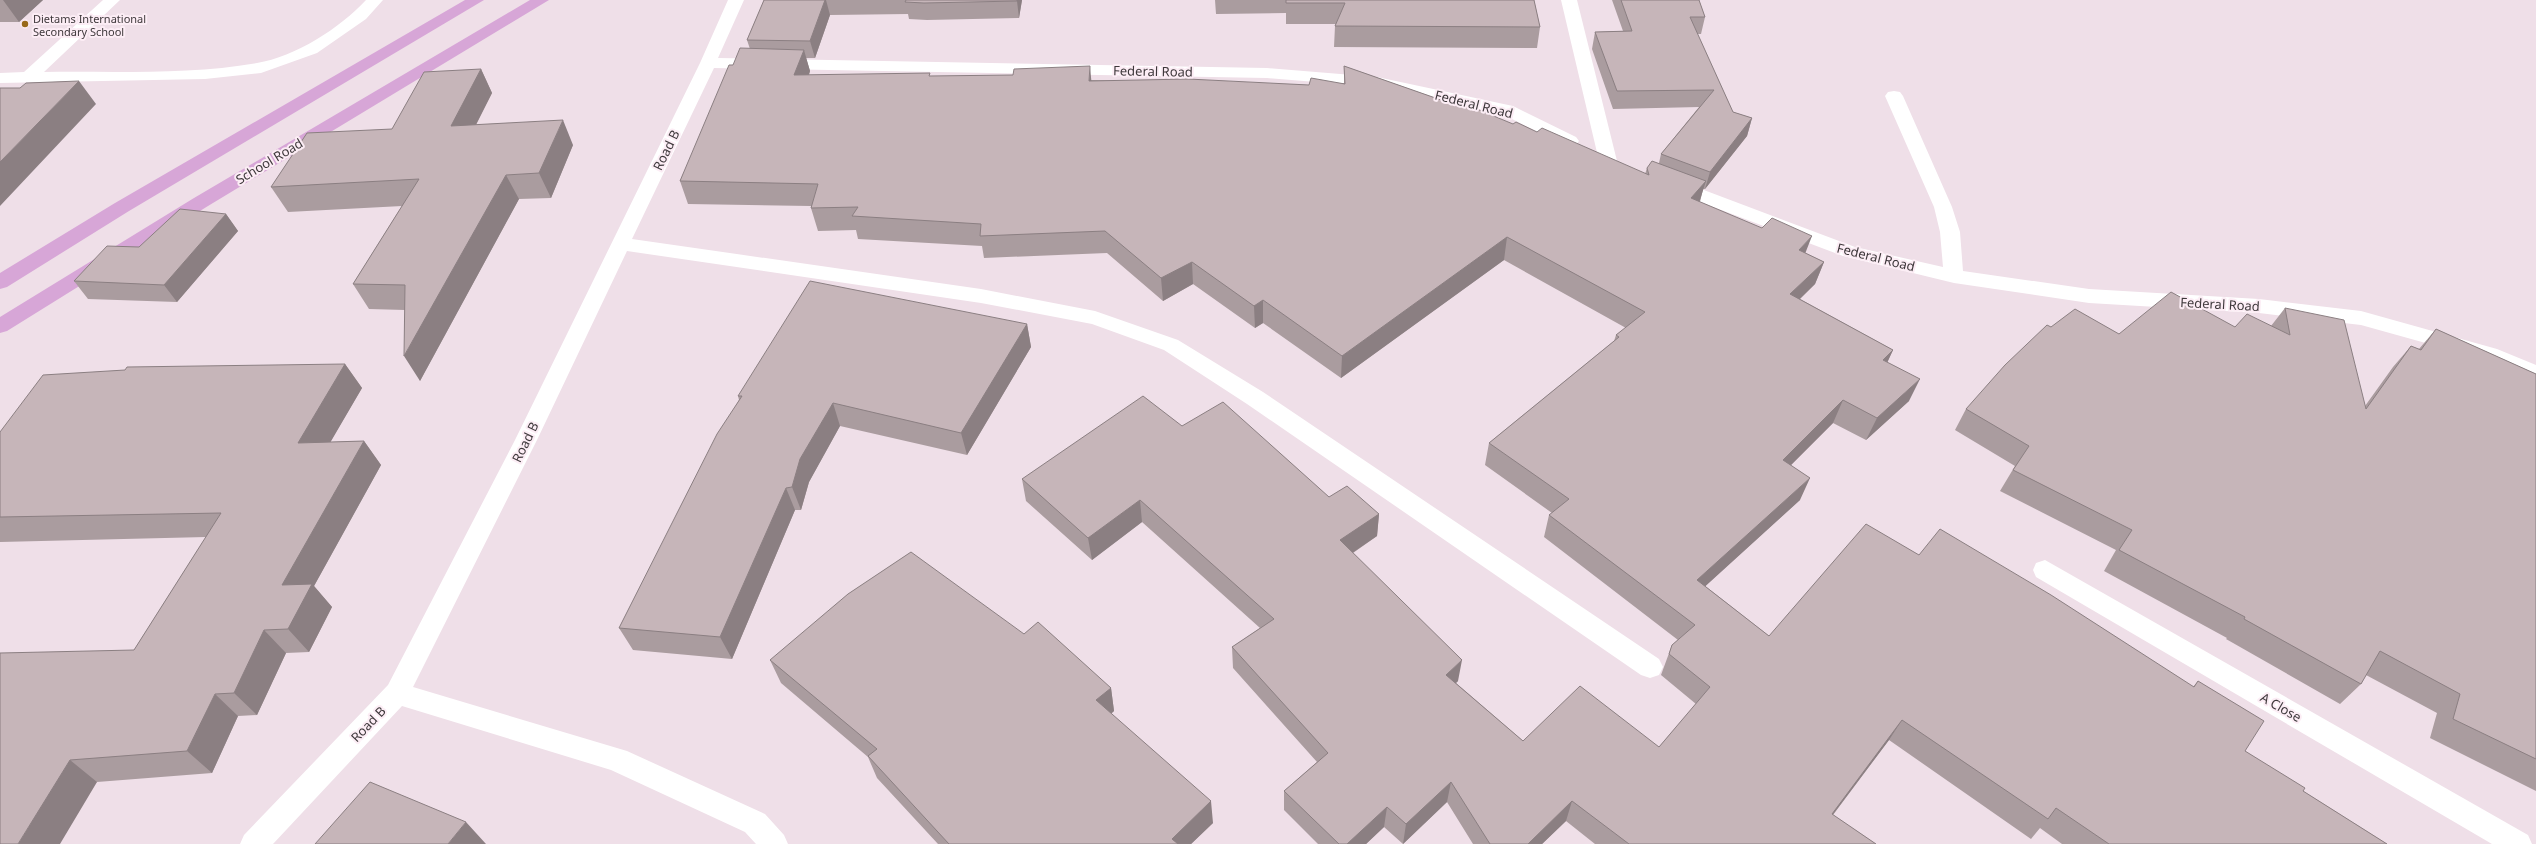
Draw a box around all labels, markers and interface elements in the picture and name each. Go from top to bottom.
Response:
place label: Dietams International Secondary School [33,11,146,39]
marker: Dietams International Secondary School [20,19,30,29]
street label: Federal Road [1113,61,1193,81]
street label: Federal Road [1433,86,1515,122]
street label: Road B [648,127,684,173]
street label: School Road [232,134,306,188]
street label: Federal Road [1835,239,1917,275]
street label: Federal Road [2180,293,2260,315]
street label: Road B [507,419,543,465]
street label: A Close [2257,688,2305,726]
street label: Road B [347,702,389,746]

